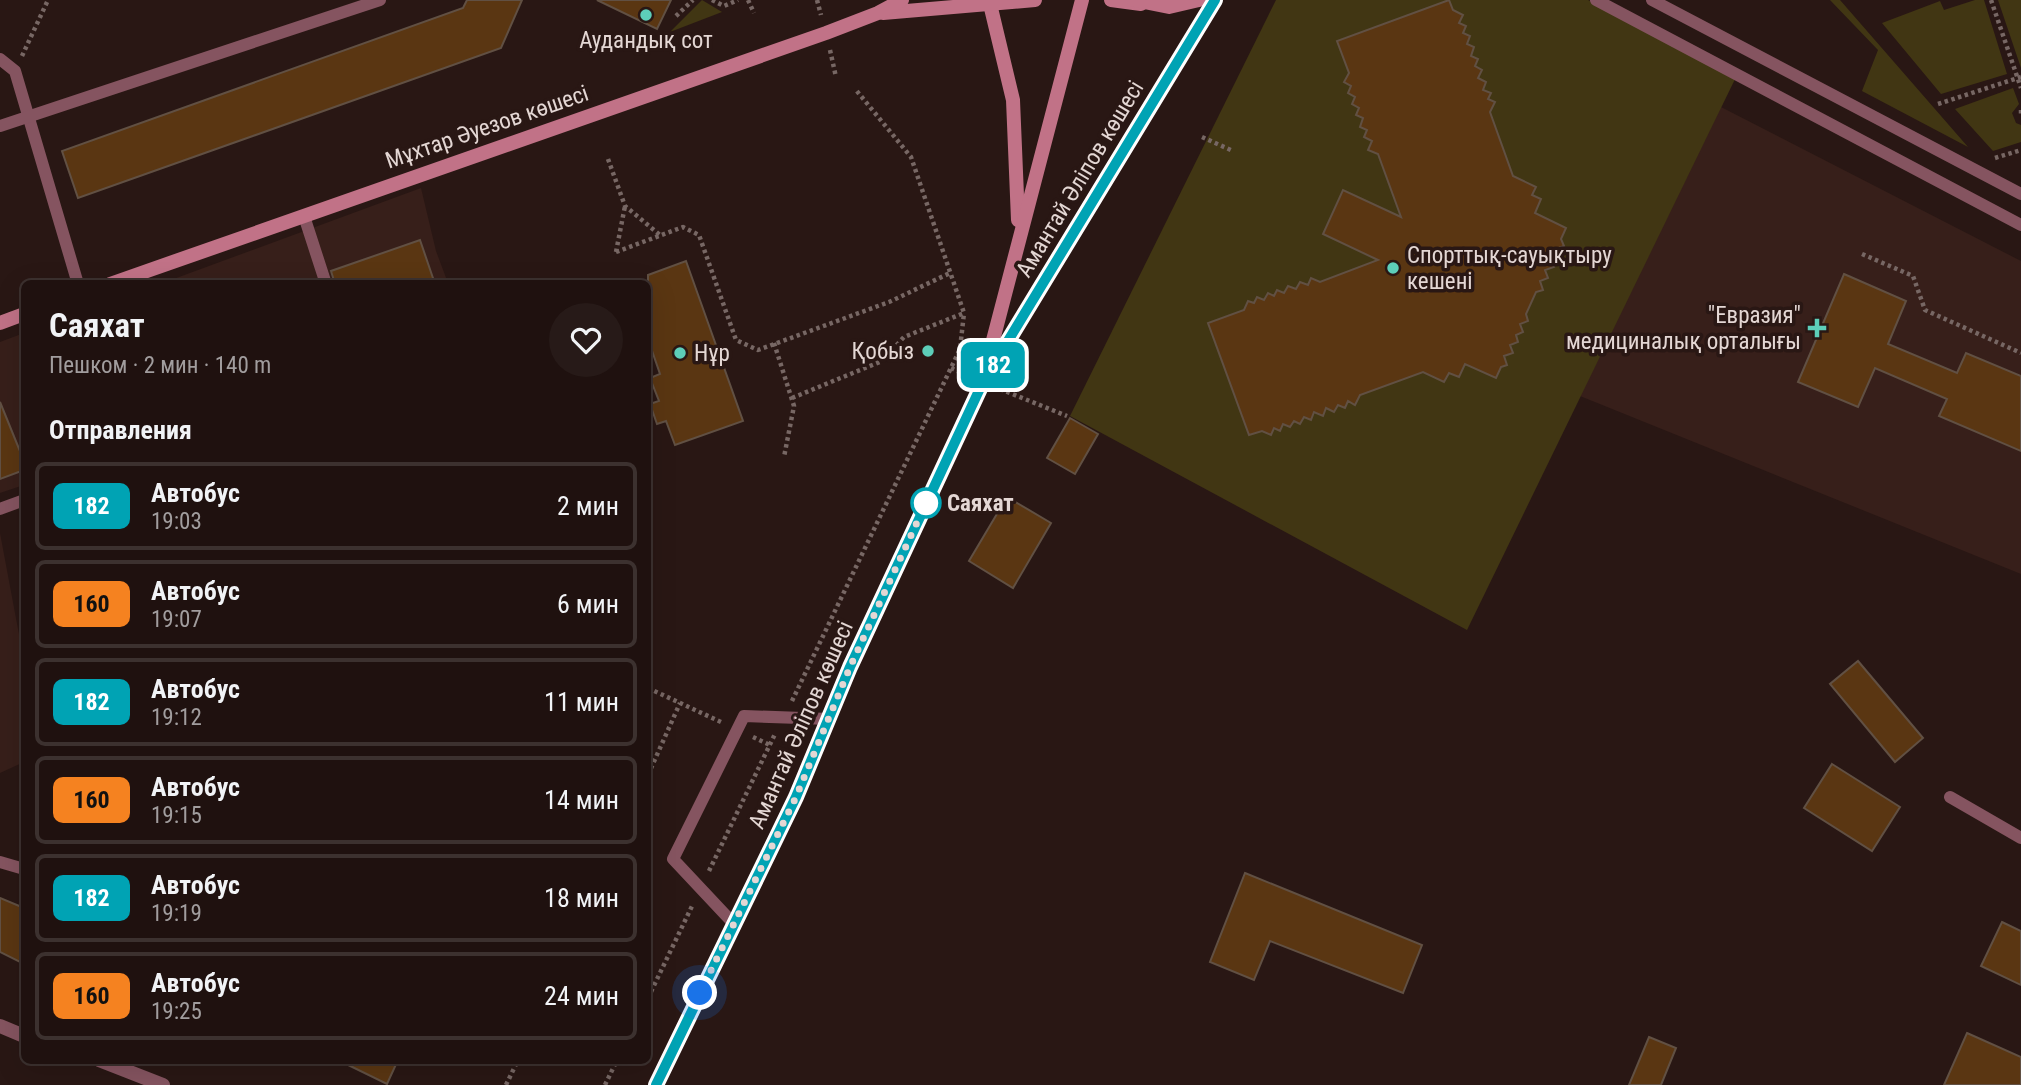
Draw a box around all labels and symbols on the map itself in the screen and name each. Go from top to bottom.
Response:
marker: Аудандық сот [638,7,654,23]
place label: Аудандық сот [579,27,713,54]
street label: Амантай Әліпов көшесі [1011,76,1149,282]
street label: Мұхтар Әуезов көшесі [382,80,592,174]
place label: Спорттық-сауықтыру кешені [1407,242,1612,295]
marker: Спорттық-сауықтыру кешені [1385,260,1401,276]
place label: "Евразия" медициналық орталығы [1566,302,1801,355]
marker: "Евразия" медициналық орталығы [1807,318,1827,338]
place label: Қобыз [851,338,914,365]
place label: Нұр [694,340,730,367]
line badge: 182 [953,342,1033,388]
marker: Қобыз [920,343,936,359]
marker: Нұр [672,345,688,361]
marker: Саяхат [911,488,941,518]
place label: Саяхат [947,490,1014,517]
street label: Амантай Әліпов көшесі [743,617,859,833]
your location [682,975,717,1010]

